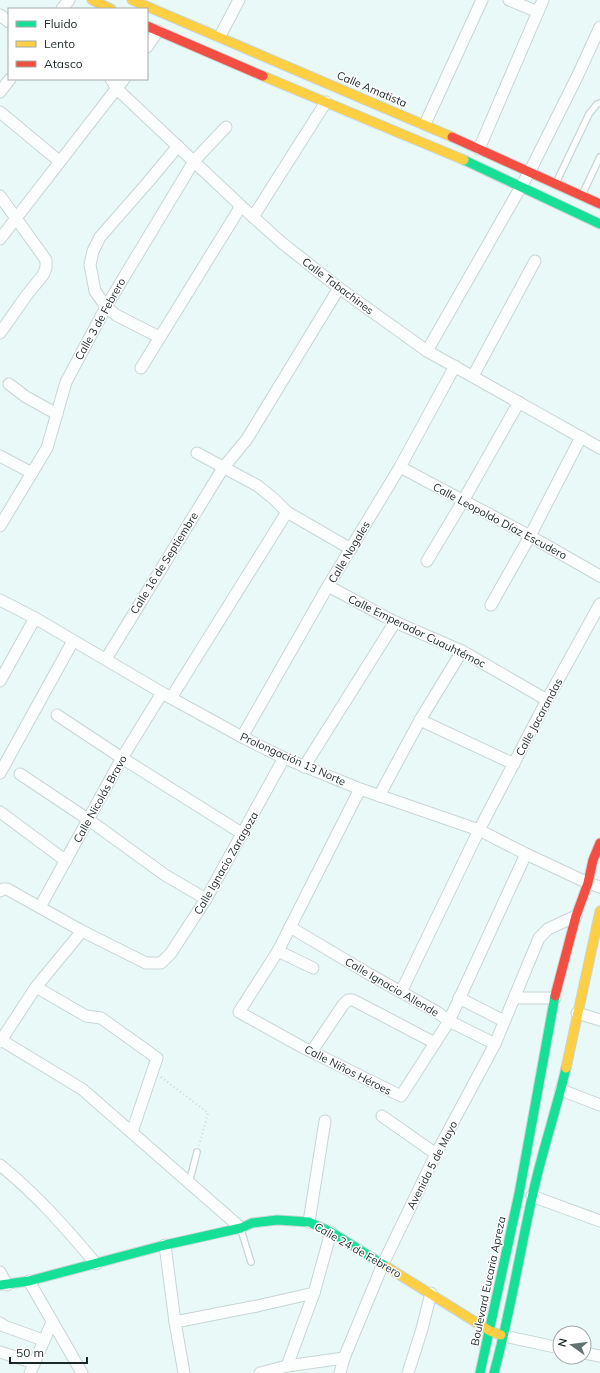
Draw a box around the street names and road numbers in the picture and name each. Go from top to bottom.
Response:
street label: Calle Amatista [335,68,409,110]
street label: Calle Tabachines [299,255,377,317]
street label: Calle 3 de Febrero [72,276,128,362]
street label: Calle Leopoldo Díaz Escudero [431,480,569,562]
street label: Calle 16 de Septiembre [127,509,201,617]
street label: Calle Nogales [325,518,373,586]
street label: Calle Emperador Cuauhtémoc [346,592,489,671]
street label: Calle Jacarandas [513,676,565,758]
street label: Prolongación 13 Norte [238,729,348,789]
street label: Calle Nicolás Bravo [70,753,130,845]
street label: Calle Ignacio Zaragoza [191,809,261,917]
street label: Calle Ignacio Allende [343,954,441,1020]
street label: Calle Niños Héroes [302,1042,394,1098]
street label: Avenida 5 de Mayo [404,1118,460,1212]
street label: Boulevard Eucaria Apreza [467,1215,509,1347]
street label: Calle 24 de Febrero [312,1219,404,1281]

